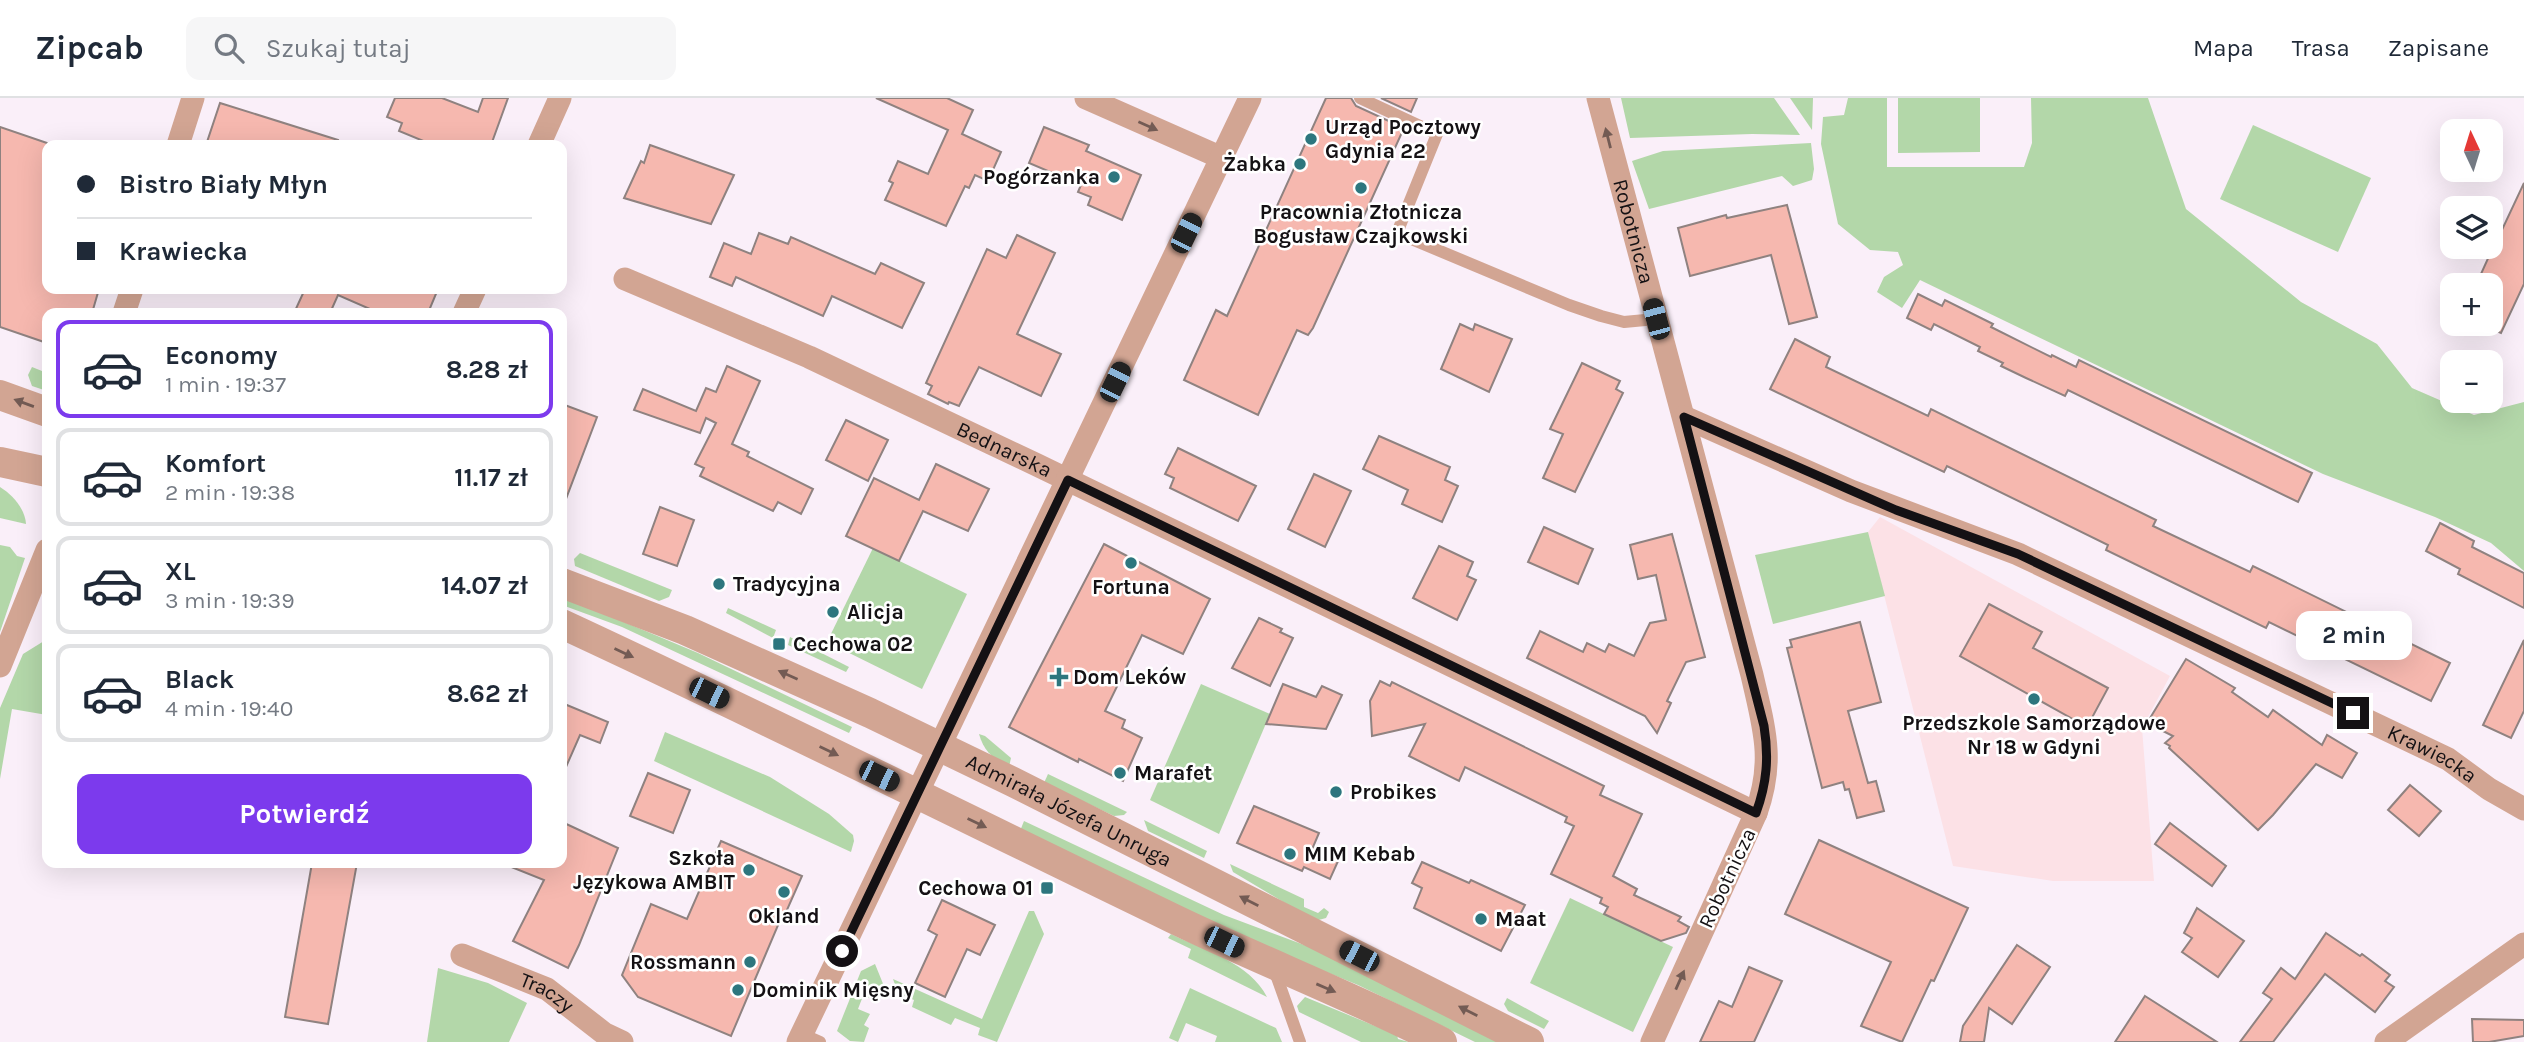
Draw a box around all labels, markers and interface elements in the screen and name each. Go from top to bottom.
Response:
search box [186,17,676,80]
text: Zipcab [35,29,144,67]
icon: search [210,29,248,67]
text: Szukaj tutaj [266,33,411,64]
text: Mapa [2193,34,2254,62]
text: Trasa [2292,34,2350,62]
text: Zapisane [2388,34,2489,62]
place label: Urząd Pocztowy Gdynia 22 [1325,115,1481,163]
north arrow [2440,119,2502,182]
map controls [2440,119,2503,413]
one-way arrow [1138,120,1159,131]
one-way arrow [1602,127,1613,149]
marker: Urząd Pocztowy Gdynia 22 [1303,131,1319,147]
place label: Żabka [1223,151,1286,176]
marker: Żabka [1292,156,1308,172]
place label: Pogórzanka [983,165,1100,189]
text: Bistro Biały Młyn [119,169,328,200]
marker: Pogórzanka [1106,169,1122,185]
street label: Robotnicza [1608,176,1659,286]
marker: Pracownia Złotnicza Bogusław Czajkowski [1353,180,1369,196]
button: layers [2440,196,2503,259]
place label: Pracownia Złotnicza Bogusław Czajkowski [1253,200,1469,248]
car [1168,210,1205,256]
text: Krawiecka [119,236,248,267]
button: + [2440,273,2503,336]
car [1641,296,1672,342]
icon: car [81,338,144,401]
text: Economy [165,340,277,371]
button: − [2440,350,2503,413]
text: 8.28 zł [446,354,528,385]
car [1097,359,1134,405]
text: 1 min · 19:37 [165,371,286,398]
one-way arrow [13,398,34,409]
street label: Bednarska [953,417,1056,482]
icon: car [81,446,144,509]
text: Komfort [165,448,266,479]
text: 11.17 zł [454,462,528,493]
text: 2 min · 19:38 [165,479,295,506]
icon: car [81,554,144,617]
marker: Fortuna [1123,555,1139,571]
text: XL [165,556,196,587]
text: 14.07 zł [441,570,528,601]
place label: Tradycyjna [733,572,840,596]
place label: Fortuna [1092,575,1170,599]
marker: Tradycyjna [711,576,727,592]
text: 3 min · 19:39 [165,587,295,614]
place label: Alicja [847,600,904,624]
marker: Alicja [825,604,841,620]
callout: 2 min [2295,612,2411,660]
text: 2 min [2322,622,2386,649]
place label: Cechowa 02 [793,632,913,656]
marker: Cechowa 02 [771,636,787,652]
one-way arrow [614,647,634,659]
icon: car [81,662,144,725]
text: Black [165,664,234,695]
place label: Dom Leków [1073,665,1186,689]
one-way arrow [778,669,798,681]
marker: Dom Leków [1051,669,1067,685]
car [686,674,733,712]
text: 8.62 zł [447,678,528,709]
marker: Przedszkole Samorządowe Nr 18 w Gdyni [2026,691,2042,707]
text: 4 min · 19:40 [165,695,293,722]
route end [2337,697,2369,729]
place label: Przedszkole Samorządowe Nr 18 w Gdyni [1902,711,2166,759]
street label: Krawiecka [2383,720,2481,788]
one-way arrow [819,746,839,757]
street label: Admirała Józefa Unruga [962,749,1176,872]
car [856,757,903,795]
place label: Marafet [1134,761,1212,785]
marker: Marafet [1112,765,1128,781]
button: Potwierdź [77,774,532,854]
place label: Probikes [1350,780,1437,804]
marker: Probikes [1328,784,1344,800]
one-way arrow [967,818,987,829]
street label: Robotnicza [1693,824,1761,932]
place label: MIM Kebab [1304,842,1415,866]
place label: Szkoła Językowa AMBIT [573,846,736,894]
marker: MIM Kebab [1282,846,1298,862]
marker: Szkoła Językowa AMBIT [741,862,757,878]
place label: Cechowa 01 [918,876,1033,900]
marker: Cechowa 01 [1039,880,1055,896]
marker: Okland [776,884,792,900]
one-way arrow [1239,896,1259,907]
place label: Okland [748,904,820,928]
place label: Maat [1495,907,1546,931]
marker: Maat [1473,911,1489,927]
car [1201,923,1248,961]
route start [826,935,858,967]
car [1336,937,1383,975]
place label: Rossmann [630,950,736,974]
marker: Rossmann [742,954,758,970]
street label: Traczy [517,967,579,1018]
one-way arrow [1674,970,1686,990]
place label: Dominik Mięsny [752,978,914,1002]
marker: Dominik Mięsny [730,982,746,998]
one-way arrow [1316,983,1337,994]
one-way arrow [1458,1006,1478,1017]

